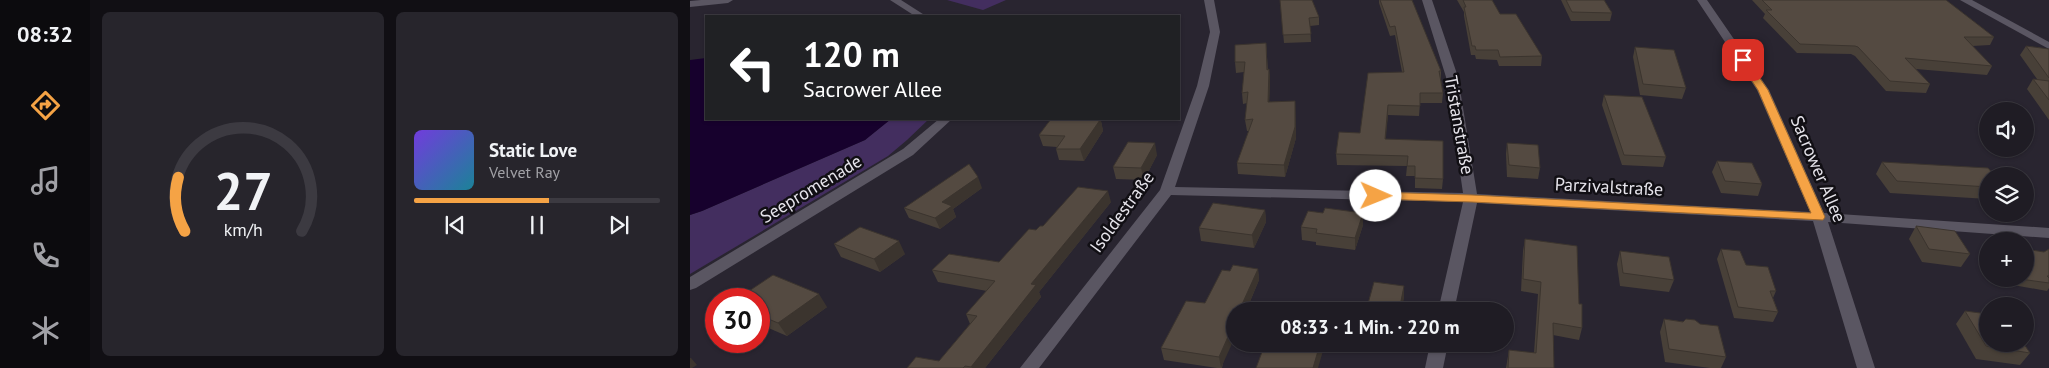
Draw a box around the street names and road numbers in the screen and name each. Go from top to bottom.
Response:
street label: Tristanstraße [1439,74,1480,176]
street label: Sacrower Allee [1786,112,1851,226]
street label: Seepromenade [756,149,866,228]
street label: Isoldestraße [1084,166,1159,257]
street label: Parzivalstraße [1554,172,1664,201]

